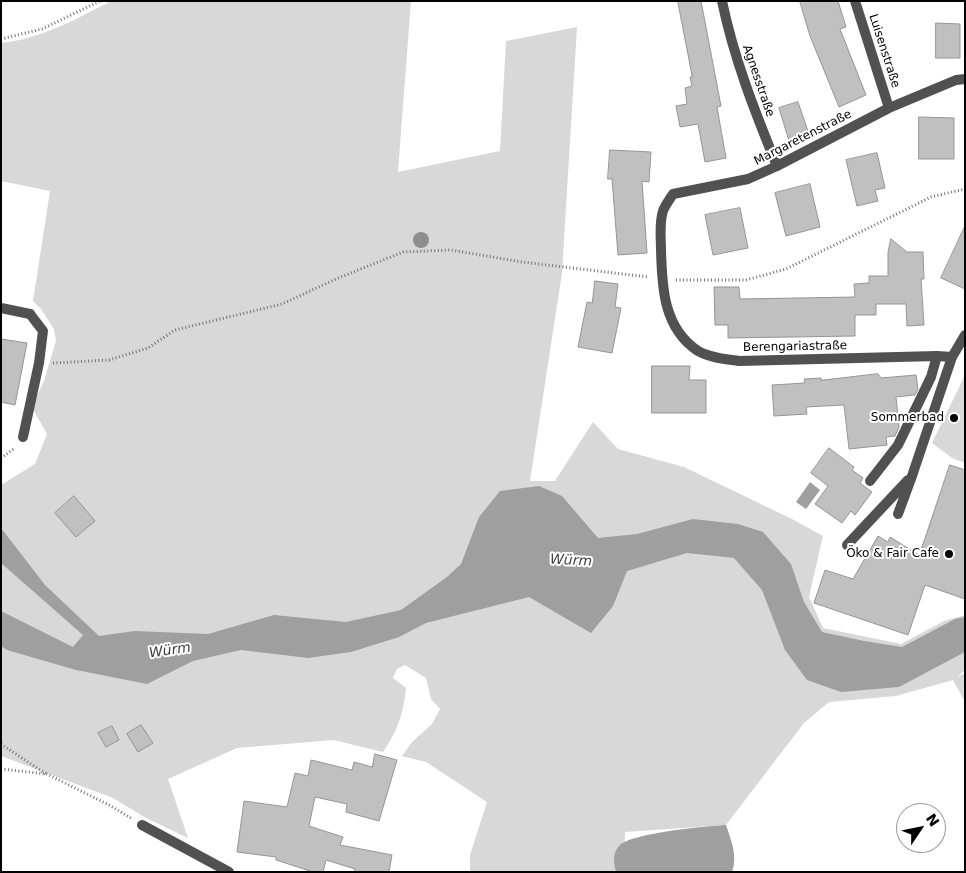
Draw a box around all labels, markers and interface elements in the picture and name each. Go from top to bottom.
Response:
street label: Luisenstraße [865,12,903,90]
street label: Agnesstraße [739,43,777,119]
street label: Margaretenstraße [752,107,854,169]
street label: Berengariastraße [743,339,847,355]
place label: Sommerbad [871,411,944,425]
marker: Sommerbad [948,412,960,424]
place label: Öko & Fair Cafe [846,547,939,561]
marker: Öko & Fair Cafe [943,548,955,560]
water label: Würm [550,552,592,570]
water label: Würm [148,640,192,662]
north arrow [896,803,946,853]
text: N [923,811,943,830]

